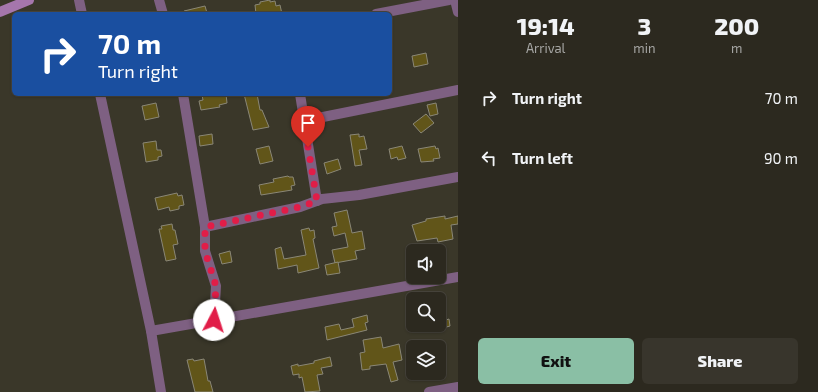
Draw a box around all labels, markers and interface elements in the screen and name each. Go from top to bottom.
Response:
text: 19:14 [517,11,575,40]
text: 3 [638,11,651,40]
text: 200 [714,11,759,40]
text: 70 m [98,26,161,60]
icon: right [32,28,84,80]
text: Arrival [526,40,565,56]
text: min [633,40,656,56]
text: m [731,40,742,56]
text: Turn right [98,60,178,82]
icon: right [478,87,500,109]
text: Turn right [512,89,582,107]
text: 70 m [765,89,798,107]
pin [291,106,325,147]
icon: arrive [297,112,319,134]
icon: left [478,147,500,169]
text: Turn left [512,149,573,167]
text: 90 m [764,149,798,167]
map controls [406,244,446,380]
button: sound [406,244,446,284]
button: search [406,292,446,332]
position arrow [193,299,235,341]
button: Exit [478,338,634,384]
button: Share [642,338,798,384]
button: layers [406,340,446,380]

